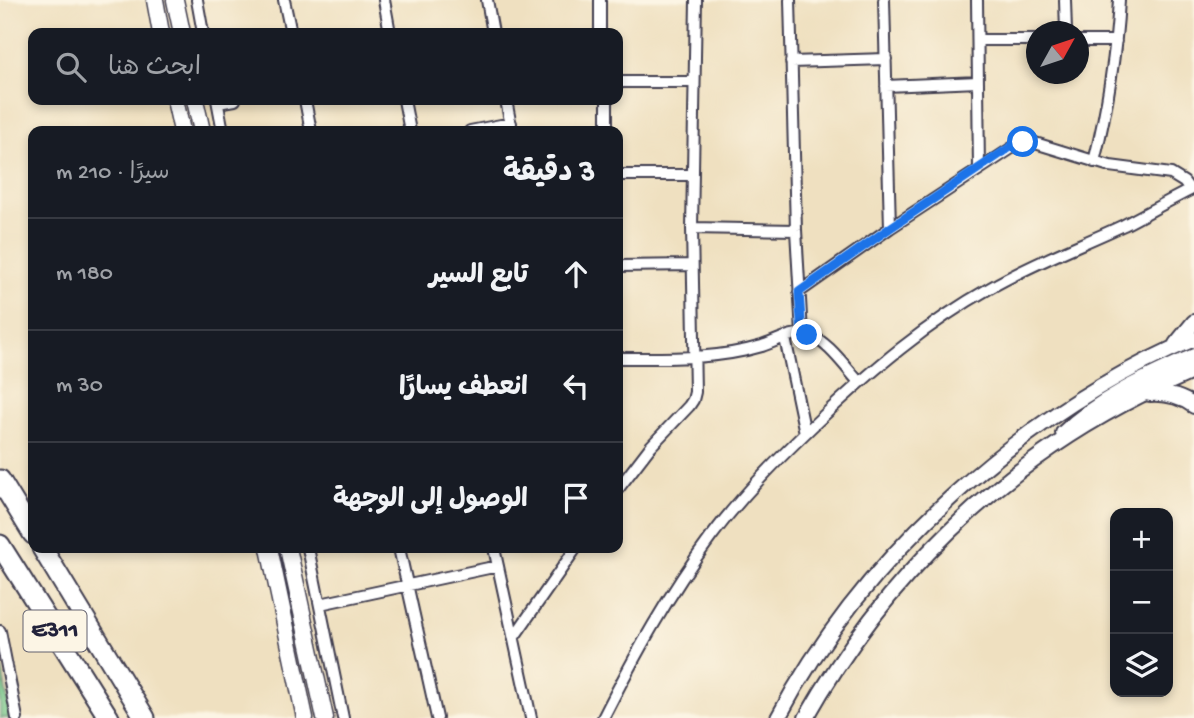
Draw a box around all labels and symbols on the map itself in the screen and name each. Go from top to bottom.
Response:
north arrow [1026,21,1089,84]
route start [1007,126,1038,157]
route end [791,319,822,350]
road number: E311 [23,610,86,652]

